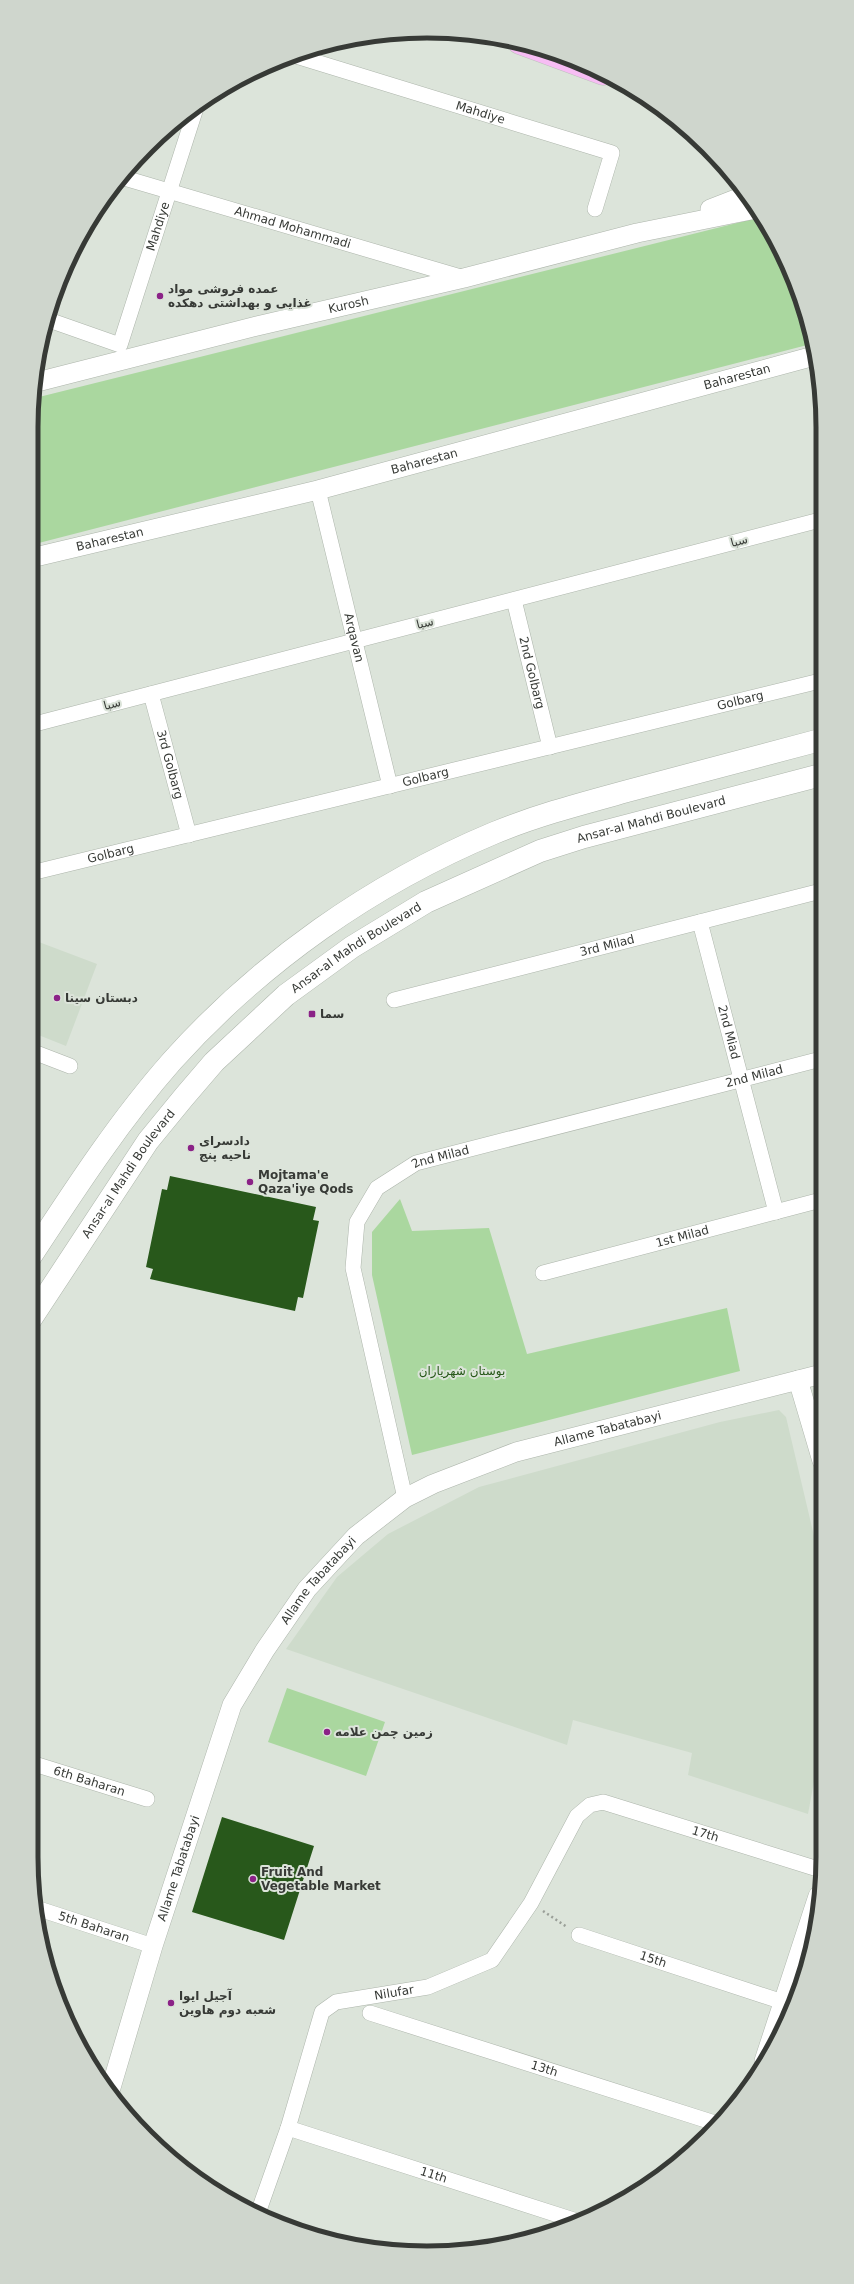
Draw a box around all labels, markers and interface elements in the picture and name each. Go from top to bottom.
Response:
street label: Mahdiye [454,98,507,127]
street label: Mahdiye [144,200,172,253]
street label: Ahmad Mohammadi [233,204,353,251]
place label: عمده فروشی مواد غذایی و بهداشتی دهکده [168,282,312,311]
marker: عمده فروشی مواد غذایی و بهداشتی دهکده [155,291,165,301]
street label: Kurosh [327,293,370,316]
street label: Baharestan [702,361,772,392]
street label: Baharestan [389,446,459,477]
street label: Baharestan [75,525,145,554]
street label: سبا [729,532,749,550]
street label: Arqavan [341,612,367,664]
street label: سبا [415,614,435,632]
street label: 2nd Golbarg [516,635,547,710]
street label: Golbarg [716,688,765,713]
street label: سبا [102,695,122,713]
street label: 3rd Golbarg [154,728,186,801]
street label: Golbarg [401,765,450,789]
street label: Ansar-al Mahdi Boulevard [575,793,727,846]
street label: Golbarg [86,841,135,866]
street label: Ansar-al Mahdi Boulevard [288,900,424,996]
street label: 3rd Milad [578,932,636,959]
place label: دبستان سینا [65,991,138,1005]
marker: دبستان سینا [52,993,62,1003]
street label: 2nd Miad [715,1004,743,1061]
place label: سما [320,1007,344,1021]
marker: سما [307,1009,317,1019]
street label: 2nd Milad [724,1062,784,1090]
street label: Ansar-al Mahdi Boulevard [79,1107,178,1241]
place label: دادسرای ناحیه پنج [199,1134,251,1162]
marker: دادسرای ناحیه پنج [186,1143,196,1153]
street label: 2nd Milad [409,1143,471,1171]
place label: Mojtama'e Qaza'iye Qods [258,1168,353,1196]
marker: Mojtama'e Qaza'iye Qods [245,1177,255,1187]
street label: 1st Milad [654,1223,710,1250]
park label: بوستان شهریاران [419,1364,505,1379]
street label: Allame Tabatabayi [552,1408,663,1449]
street label: Allame Tabatabayi [278,1533,359,1627]
place label: زمین چمن علامه [335,1725,433,1739]
marker: زمین چمن علامه [322,1727,332,1737]
street label: 6th Baharan [52,1763,127,1799]
street label: Allame Tabatabayi [155,1814,202,1923]
street label: 17th [690,1823,721,1845]
place label: Fruit And Vegetable Market [261,1865,381,1893]
marker: Fruit And Vegetable Market [248,1874,258,1884]
street label: 5th Baharan [57,1909,131,1945]
street label: 15th [638,1948,668,1970]
street label: Nilufar [373,1982,415,2003]
place label: آجیل ایوا شعبه دوم هاوین [179,1988,276,2018]
marker: آجیل ایوا شعبه دوم هاوین [166,1998,176,2008]
street label: 13th [529,2058,560,2079]
street label: 11th [418,2164,449,2186]

